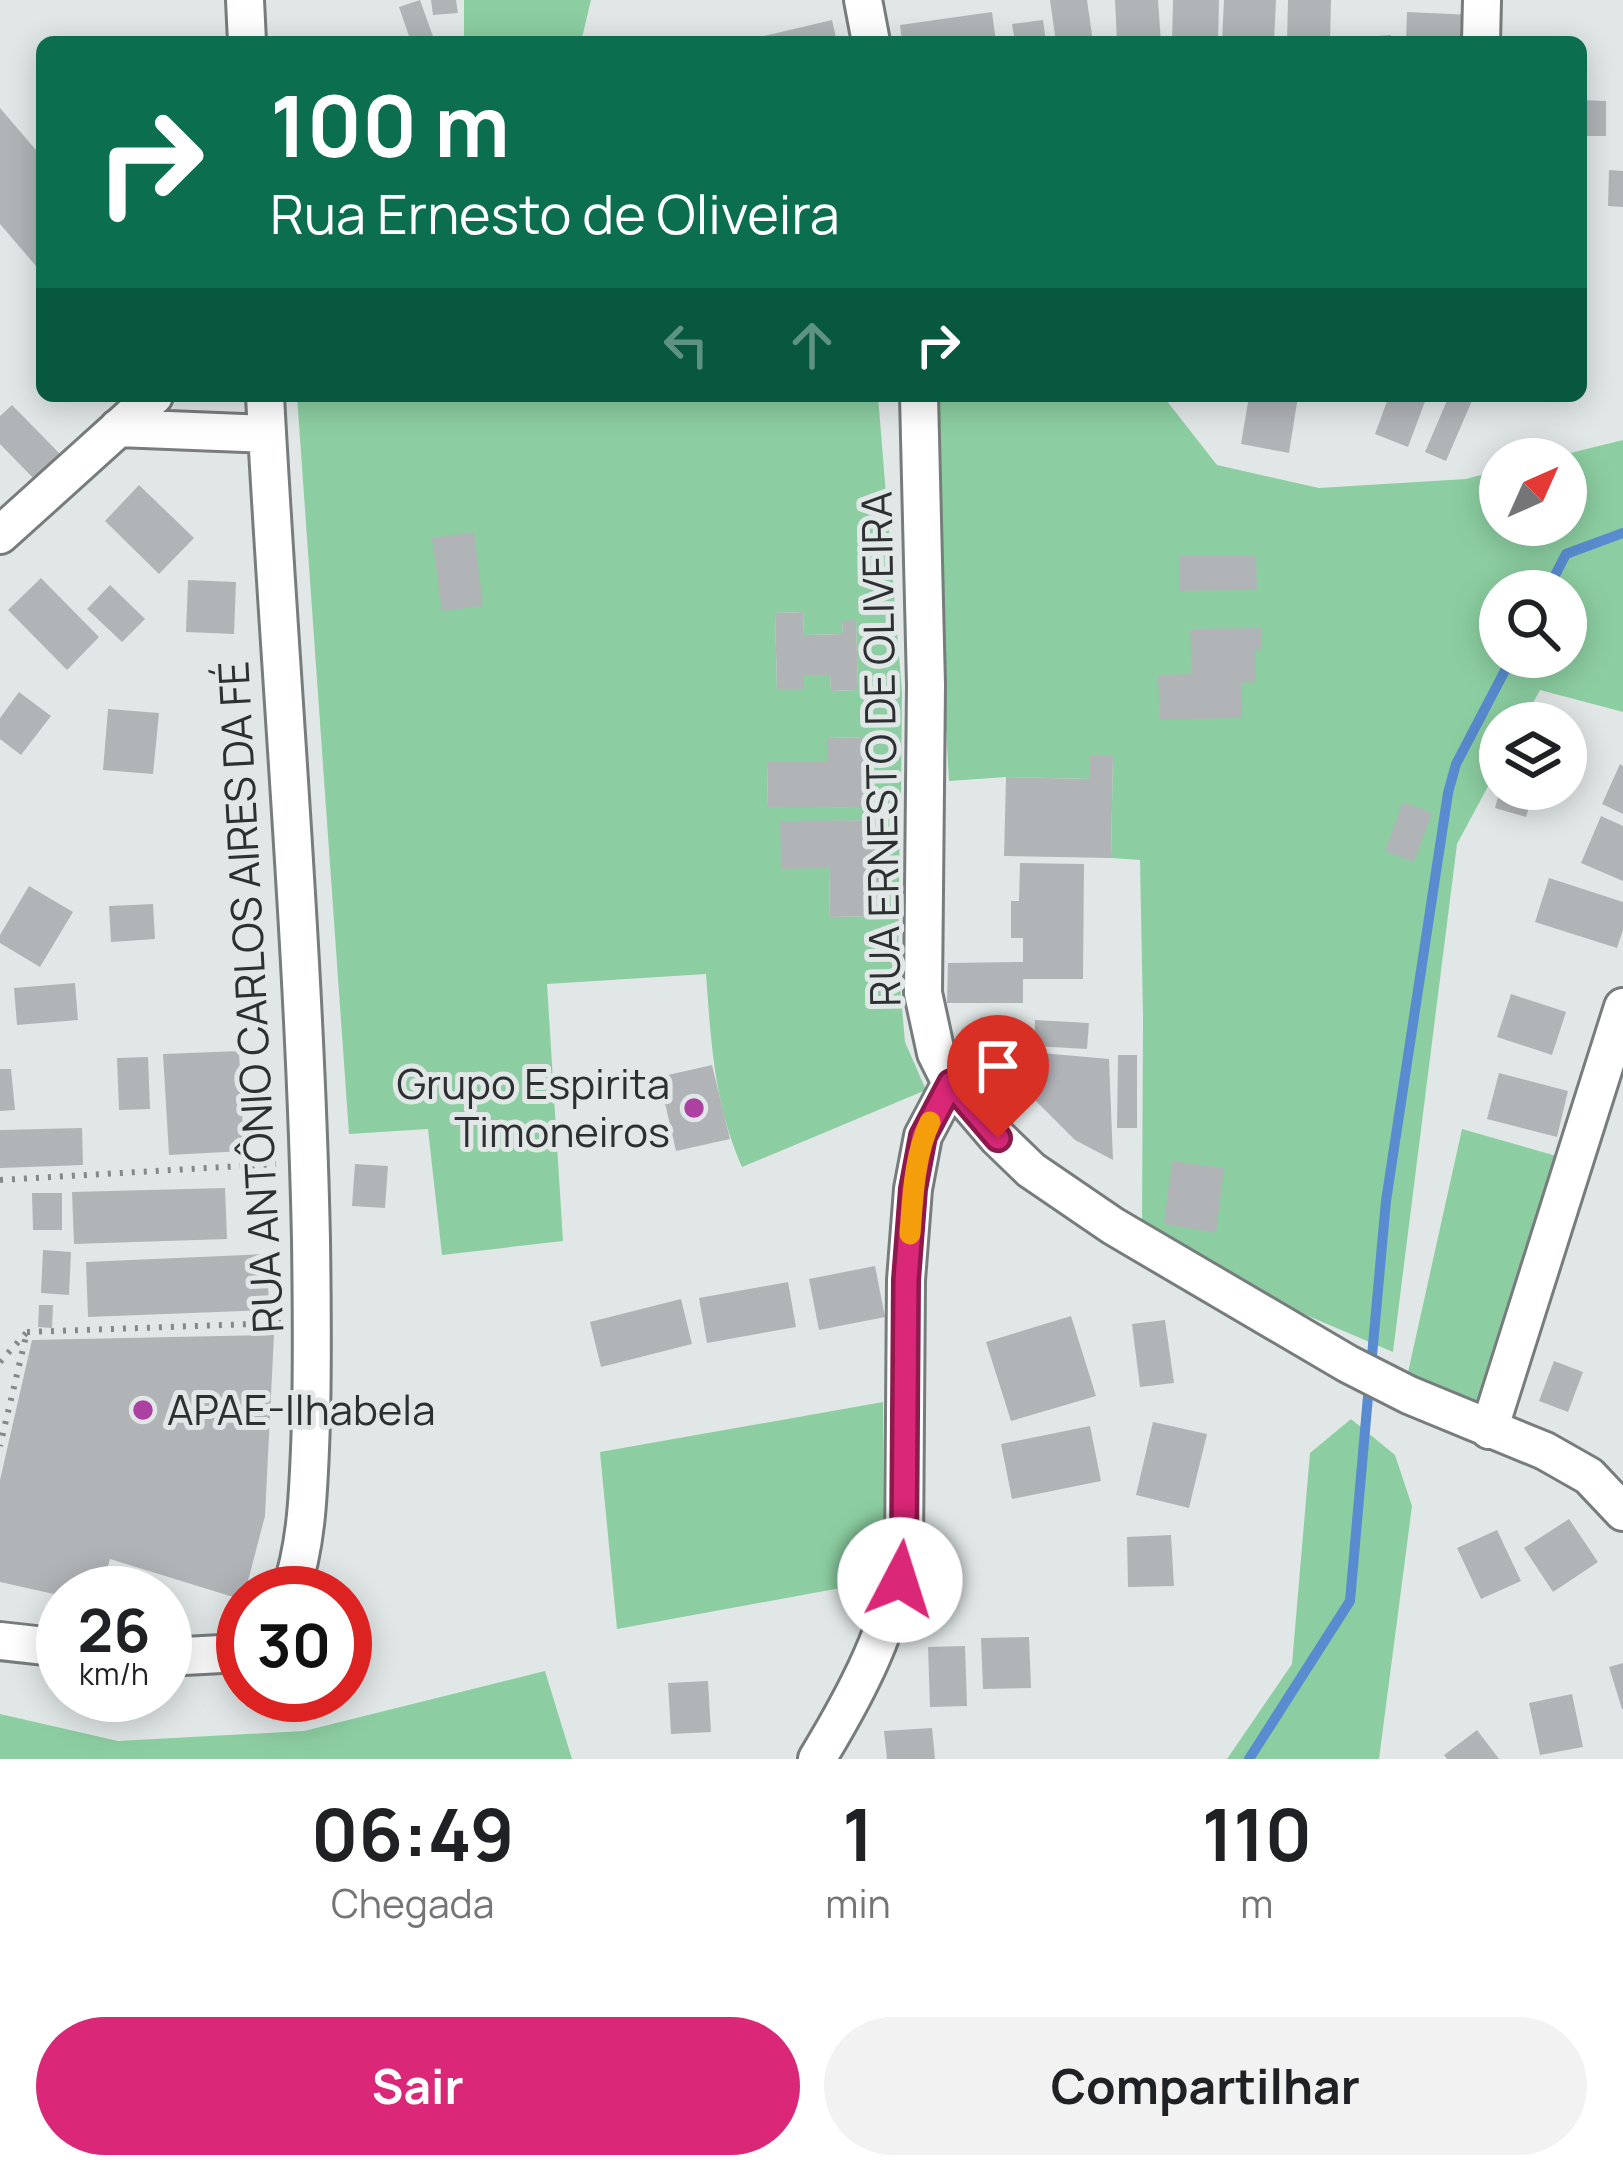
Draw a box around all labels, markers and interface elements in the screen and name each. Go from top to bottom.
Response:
text: 100 m [270,67,510,182]
icon: right [72,84,228,240]
text: Rua Ernesto de Oliveira [270,176,840,250]
icon: left [653,312,719,378]
icon: ahead [779,312,845,378]
icon: right [905,312,971,378]
north arrow [1479,438,1587,546]
map controls [1479,438,1587,810]
street label: RUA ERNESTO DE OLIVEIRA [847,491,913,1007]
button: search [1479,570,1587,678]
street label: RUA ANTÔNIO CARLOS AIRES DA FÉ [203,660,297,1335]
button: layers [1479,702,1587,810]
pin [947,1015,1049,1138]
icon: arrive [965,1033,1031,1099]
place label: Grupo Espirita Timoneiros [396,1054,670,1160]
marker: Grupo Espirita Timoneiros [681,1095,707,1121]
place label: APAE-Ilhabela [167,1380,436,1438]
marker: APAE-Ilhabela [130,1397,156,1423]
position arrow [837,1517,963,1643]
speed limit sign: 30 [216,1566,372,1722]
text: 26 [77,1588,151,1670]
text: km/h [79,1653,149,1694]
text: 06:49 [311,1784,514,1883]
text: 1 [842,1784,874,1883]
text: 110 [1202,1784,1312,1883]
text: Chegada [331,1876,494,1930]
text: min [825,1876,891,1930]
text: m [1240,1876,1273,1930]
button: Sair [36,2017,800,2155]
button: Compartilhar [824,2017,1587,2155]

